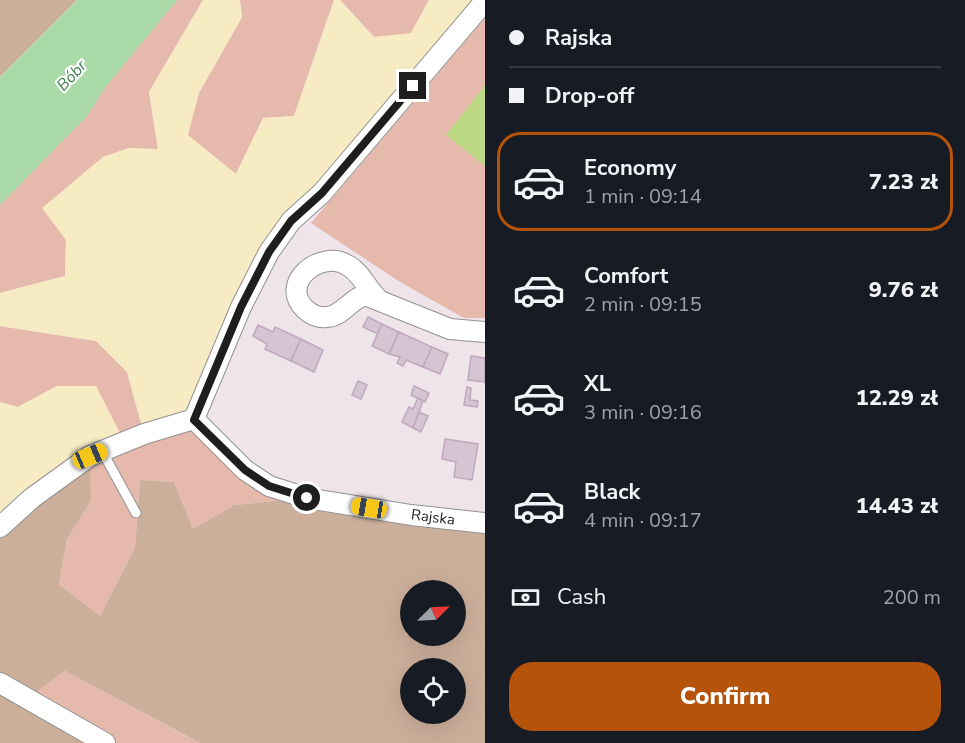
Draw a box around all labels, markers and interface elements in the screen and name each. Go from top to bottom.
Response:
text: Rajska [545,23,612,53]
water label: Bóbr [52,55,92,96]
route end [399,72,426,99]
text: Drop-off [545,81,634,111]
text: Economy [584,153,676,183]
icon: car [512,155,566,209]
text: 7.23 zł [869,167,938,197]
text: 1 min · 09:14 [584,183,702,210]
text: Comfort [584,261,668,291]
icon: car [512,263,566,317]
text: 9.76 zł [869,275,938,305]
text: 2 min · 09:15 [584,291,702,318]
text: XL [584,369,611,399]
icon: car [512,371,566,425]
text: 12.29 zł [855,383,938,413]
text: 3 min · 09:16 [584,399,702,426]
car [70,441,110,471]
text: Black [584,477,640,507]
icon: car [512,479,566,533]
route start [293,484,320,511]
text: 14.43 zł [855,491,938,521]
car [350,496,388,520]
street label: Rajska [410,504,456,530]
text: 4 min · 09:17 [584,507,702,534]
north arrow [400,580,466,646]
map controls [400,580,466,724]
icon: cash [509,581,542,614]
text: Cash [557,582,606,612]
text: 200 m [883,584,941,611]
button: locate [400,658,466,724]
button: Confirm [509,662,941,731]

